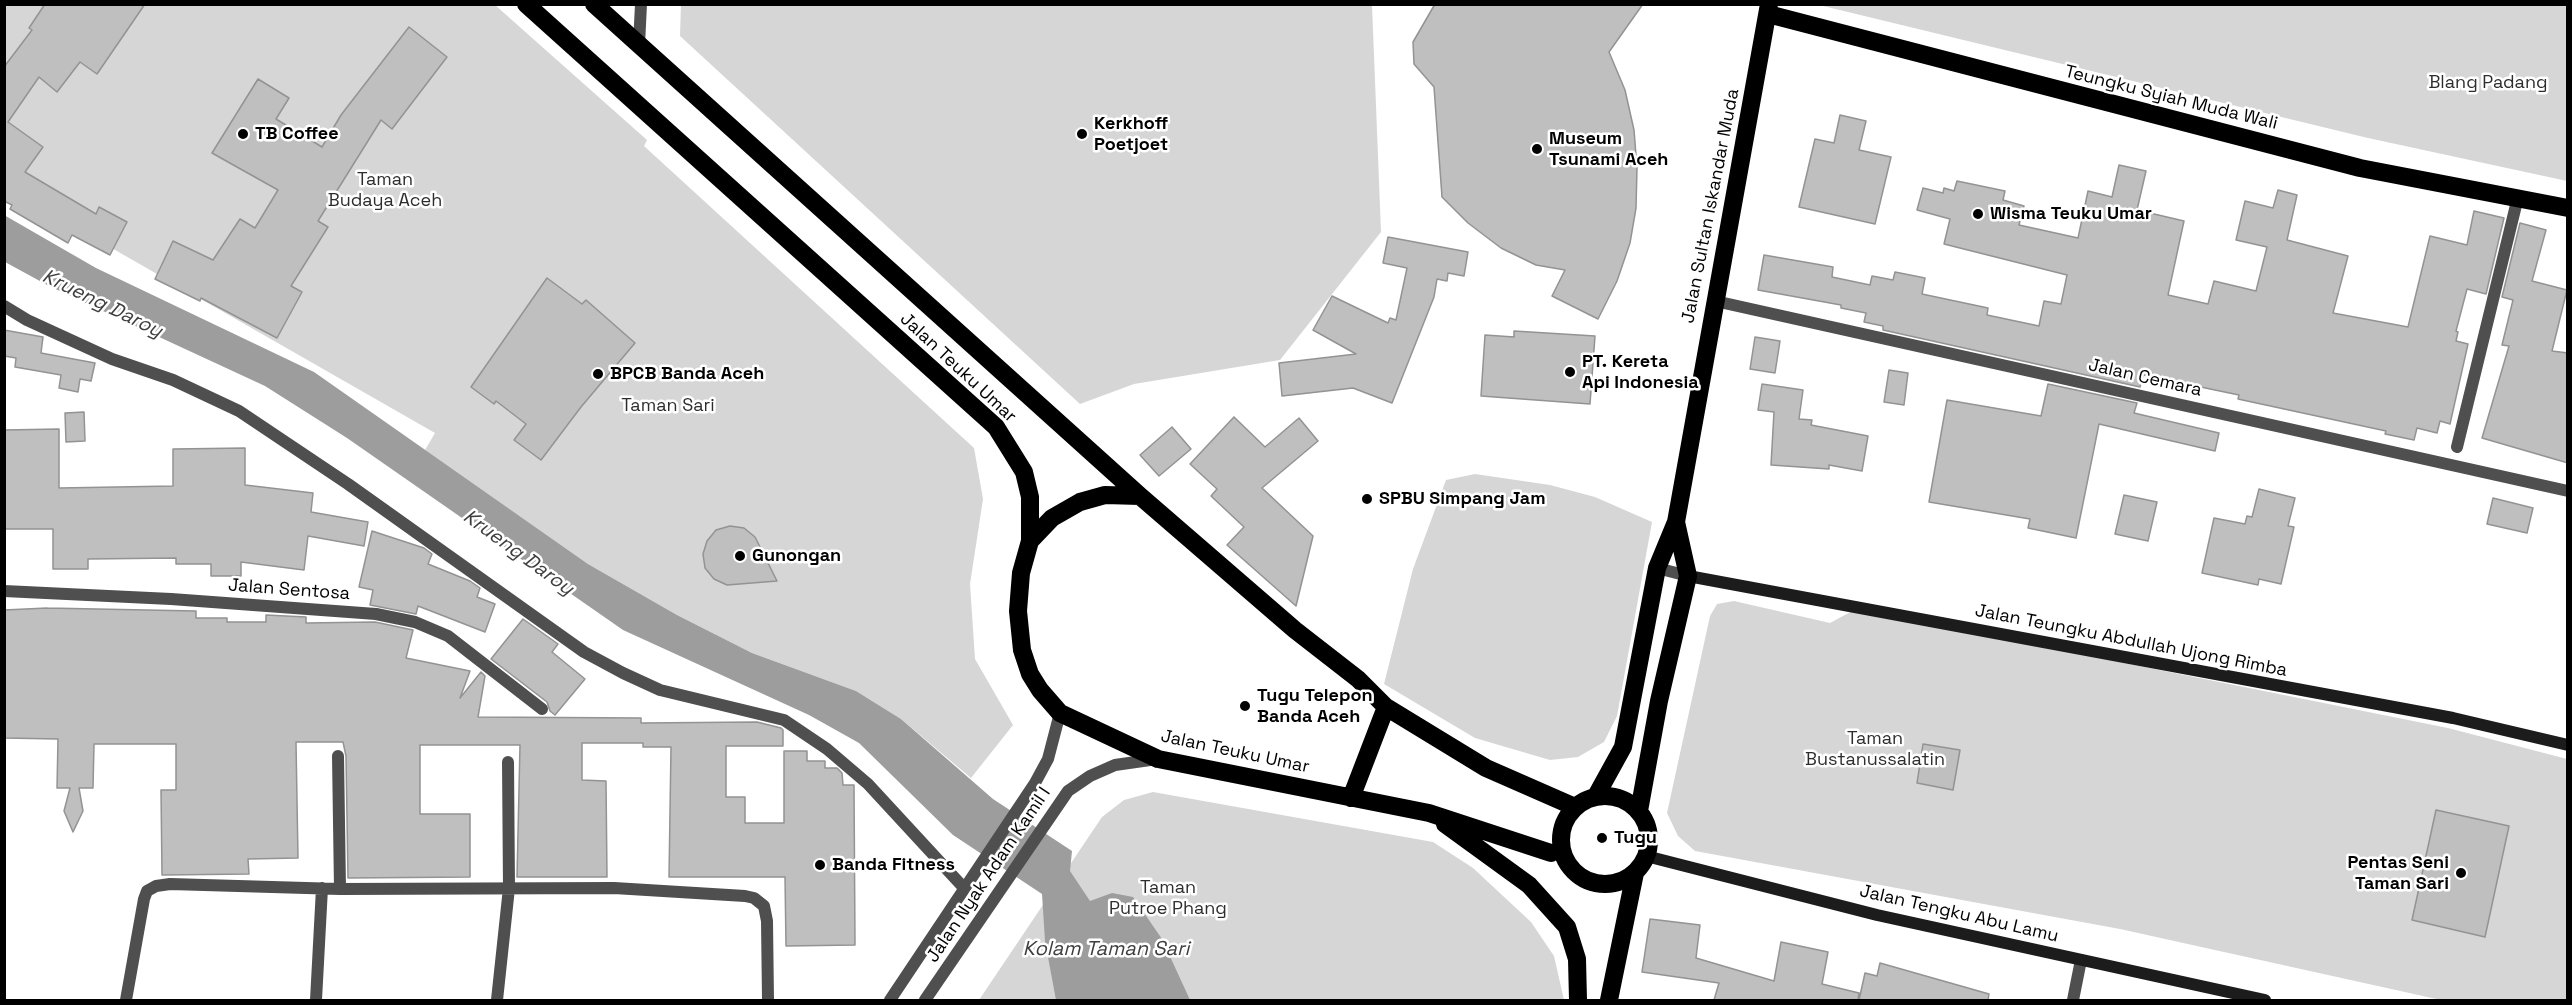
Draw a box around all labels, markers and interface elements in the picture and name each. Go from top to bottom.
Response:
street label: Teungku Syiah Muda Wali [2062,61,2280,135]
park label: Blang Padang [2428,72,2548,94]
street label: Jalan Sultan Iskandar Muda [1678,87,1744,325]
place label: Kerkhoff Poetjoet [1094,113,1168,156]
place label: TB Coffee [255,123,339,145]
marker: TB Coffee [236,127,250,141]
marker: Kerkhoff Poetjoet [1075,127,1089,141]
place label: Museum Tsunami Aceh [1549,128,1668,170]
marker: Museum Tsunami Aceh [1530,142,1544,156]
park label: Taman Budaya Aceh [328,169,442,212]
place label: Wisma Teuku Umar [1990,203,2152,225]
marker: Wisma Teuku Umar [1971,207,1985,221]
water label: Krueng Daroy [38,265,166,343]
street label: Jalan Teuku Umar [895,308,1021,428]
place label: PT. Kereta Api Indonesia [1582,351,1699,394]
street label: Jalan Cemara [2086,354,2204,402]
place label: BPCB Banda Aceh [610,363,764,385]
marker: PT. Kereta Api Indonesia [1563,365,1577,379]
marker: BPCB Banda Aceh [591,367,605,381]
park label: Taman Sari [621,395,715,417]
place label: SPBU Simpang Jam [1379,488,1546,510]
marker: SPBU Simpang Jam [1360,492,1374,506]
water label: Krueng Daroy [458,505,578,601]
place label: Gunongan [752,545,841,567]
marker: Gunongan [733,549,747,563]
street label: Jalan Sentosa [227,575,351,605]
street label: Jalan Teungku Abdullah Ujong Rimba [1973,600,2289,682]
place label: Tugu Telepon Banda Aceh [1257,685,1373,728]
marker: Tugu Telepon Banda Aceh [1238,699,1252,713]
street label: Jalan Teuku Umar [1159,726,1311,778]
park label: Taman Bustanussalatin [1805,728,1945,771]
street label: Jalan Nyak Adam Kamil I [922,783,1056,967]
place label: Tugu [1614,827,1657,849]
marker: Tugu [1595,831,1609,845]
place label: Pentas Seni Taman Sari [2347,852,2449,894]
place label: Banda Fitness [832,854,955,876]
marker: Banda Fitness [813,858,827,872]
marker: Pentas Seni Taman Sari [2454,866,2468,880]
park label: Taman Putroe Phang [1109,877,1227,920]
street label: Jalan Tengku Abu Lamu [1857,881,2061,947]
water label: Kolam Taman Sari [1023,938,1189,962]

